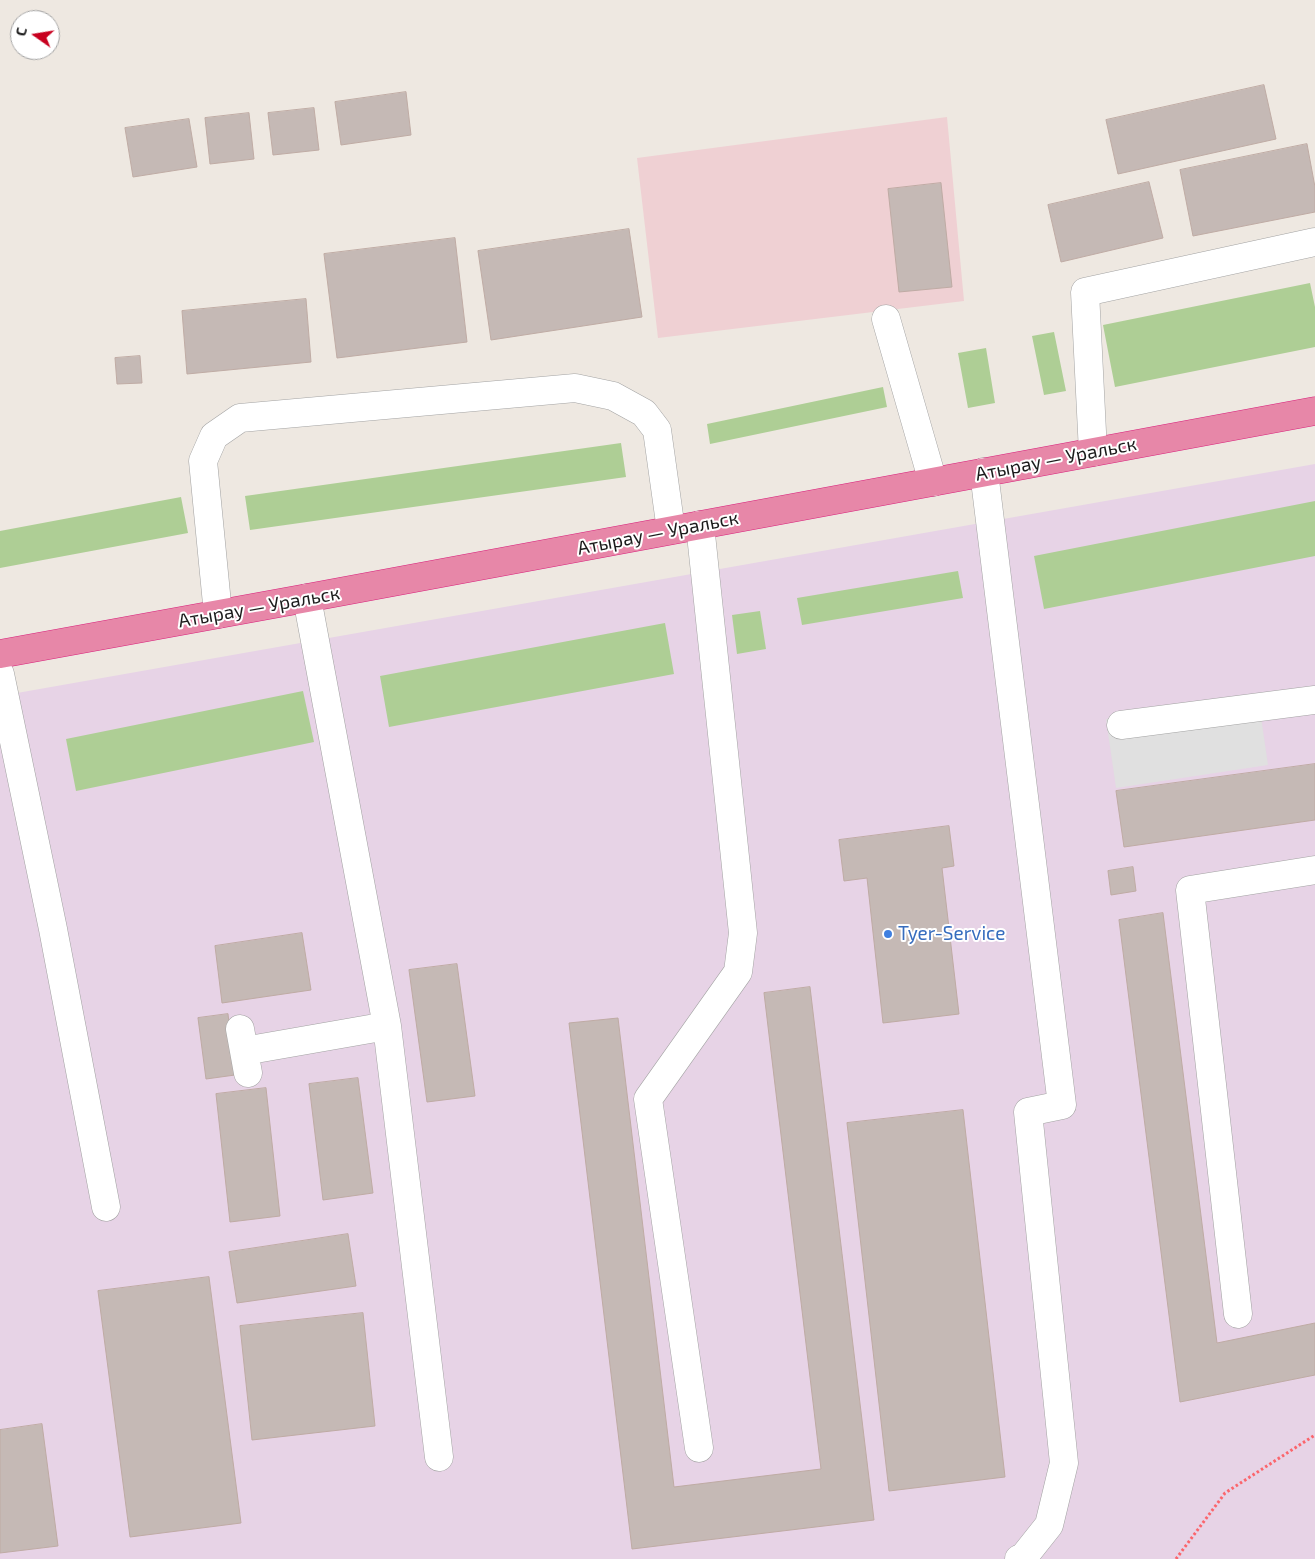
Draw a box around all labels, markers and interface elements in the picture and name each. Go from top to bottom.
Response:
north arrow [10,10,60,60]
text: С [12,26,30,38]
street label: Атырау — Уральск [973,432,1139,486]
street label: Атырау — Уральск [575,506,741,560]
street label: Атырау — Уральск [176,582,342,632]
place label: Tyer-Service [898,923,1005,945]
marker: Tyer-Service [882,928,894,940]

